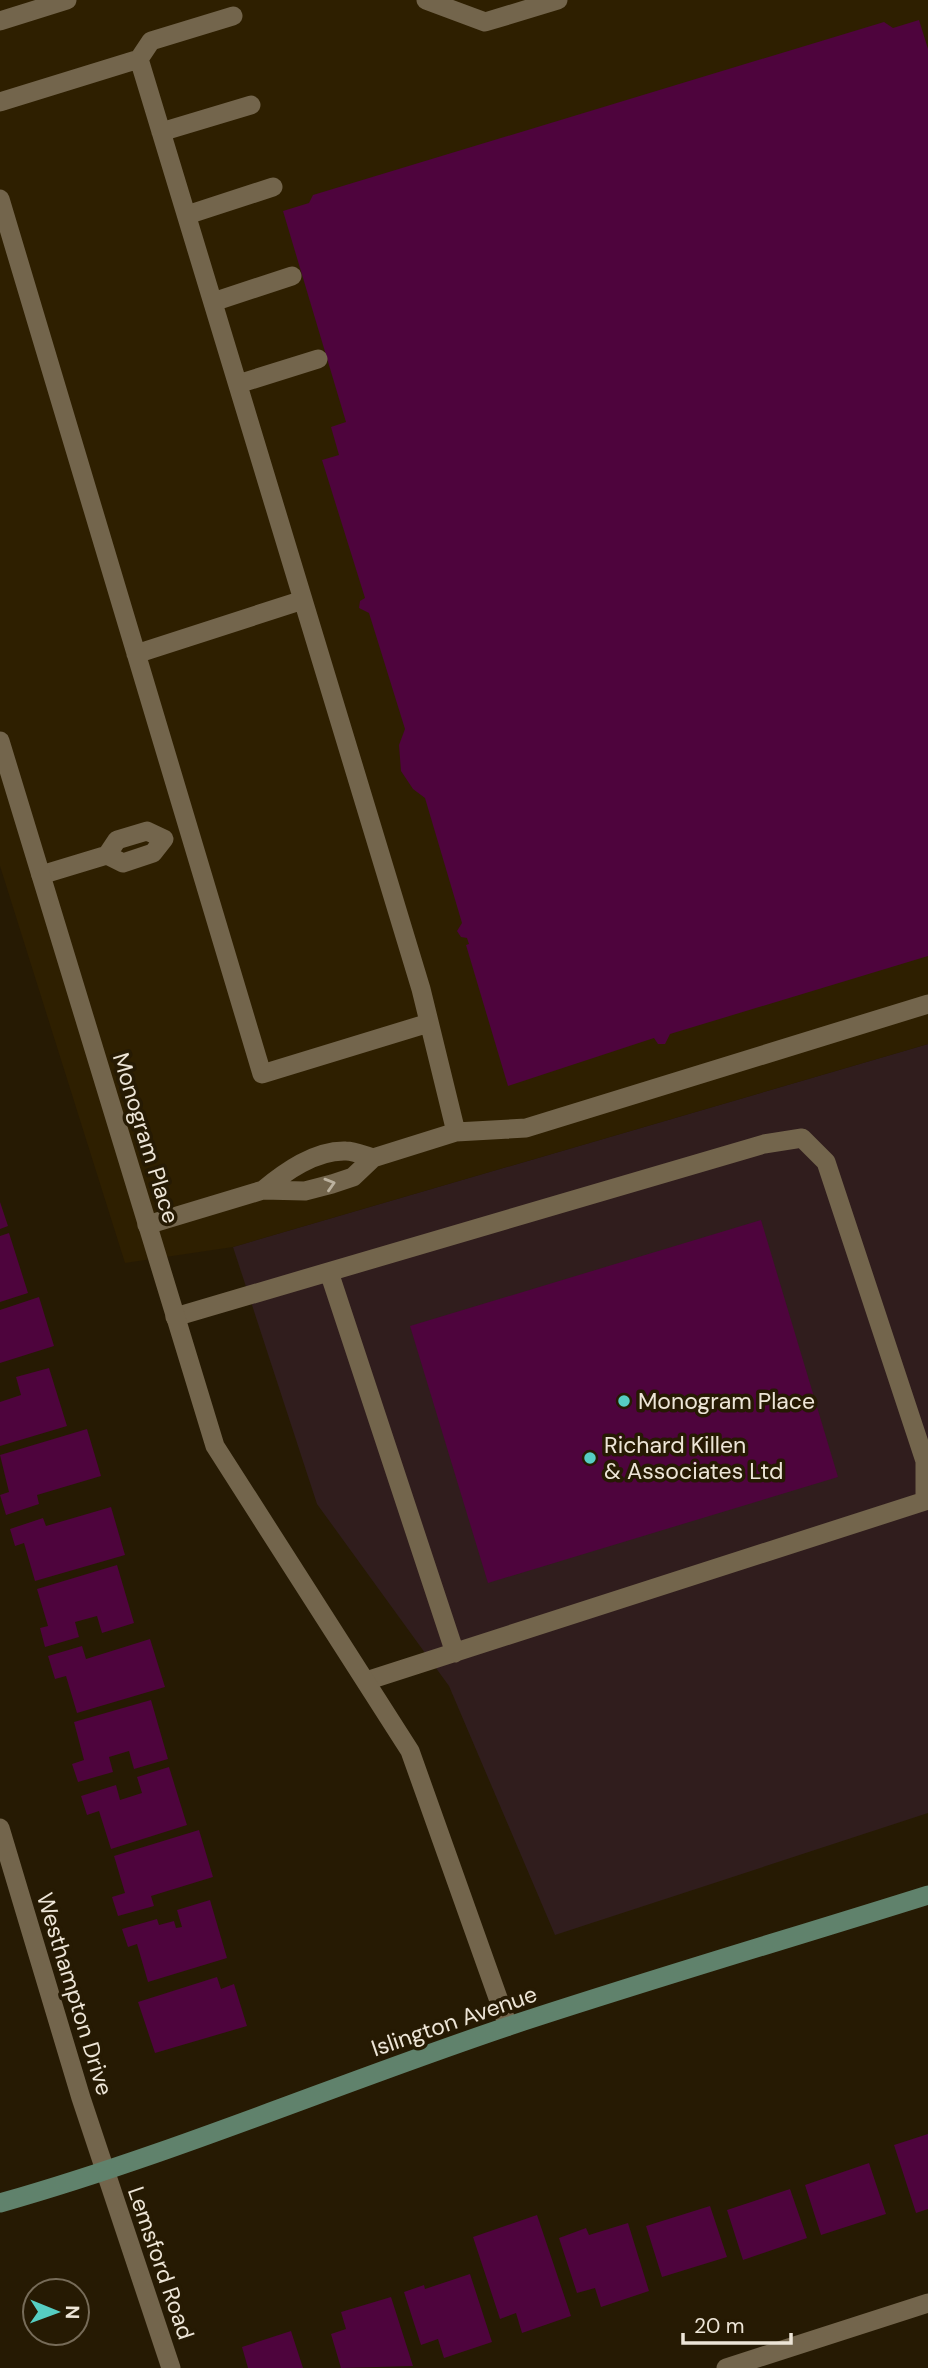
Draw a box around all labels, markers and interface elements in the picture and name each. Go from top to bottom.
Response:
street label: Monogram Place [106,1049,186,1227]
one-way arrow [323,1178,335,1193]
place label: Monogram Place [638,1386,815,1416]
marker: Monogram Place [616,1393,632,1409]
place label: Richard Killen & Associates Ltd [604,1430,783,1486]
marker: Richard Killen & Associates Ltd [582,1450,598,1466]
street label: Westhampton Drive [30,1889,120,2099]
street label: Islington Avenue [367,1979,541,2063]
street label: Lemsford Road [121,2183,201,2343]
north arrow [21,2277,91,2347]
scale bar [683,2302,792,2346]
text: N [60,2305,85,2319]
text: 20 m [694,2312,745,2340]

